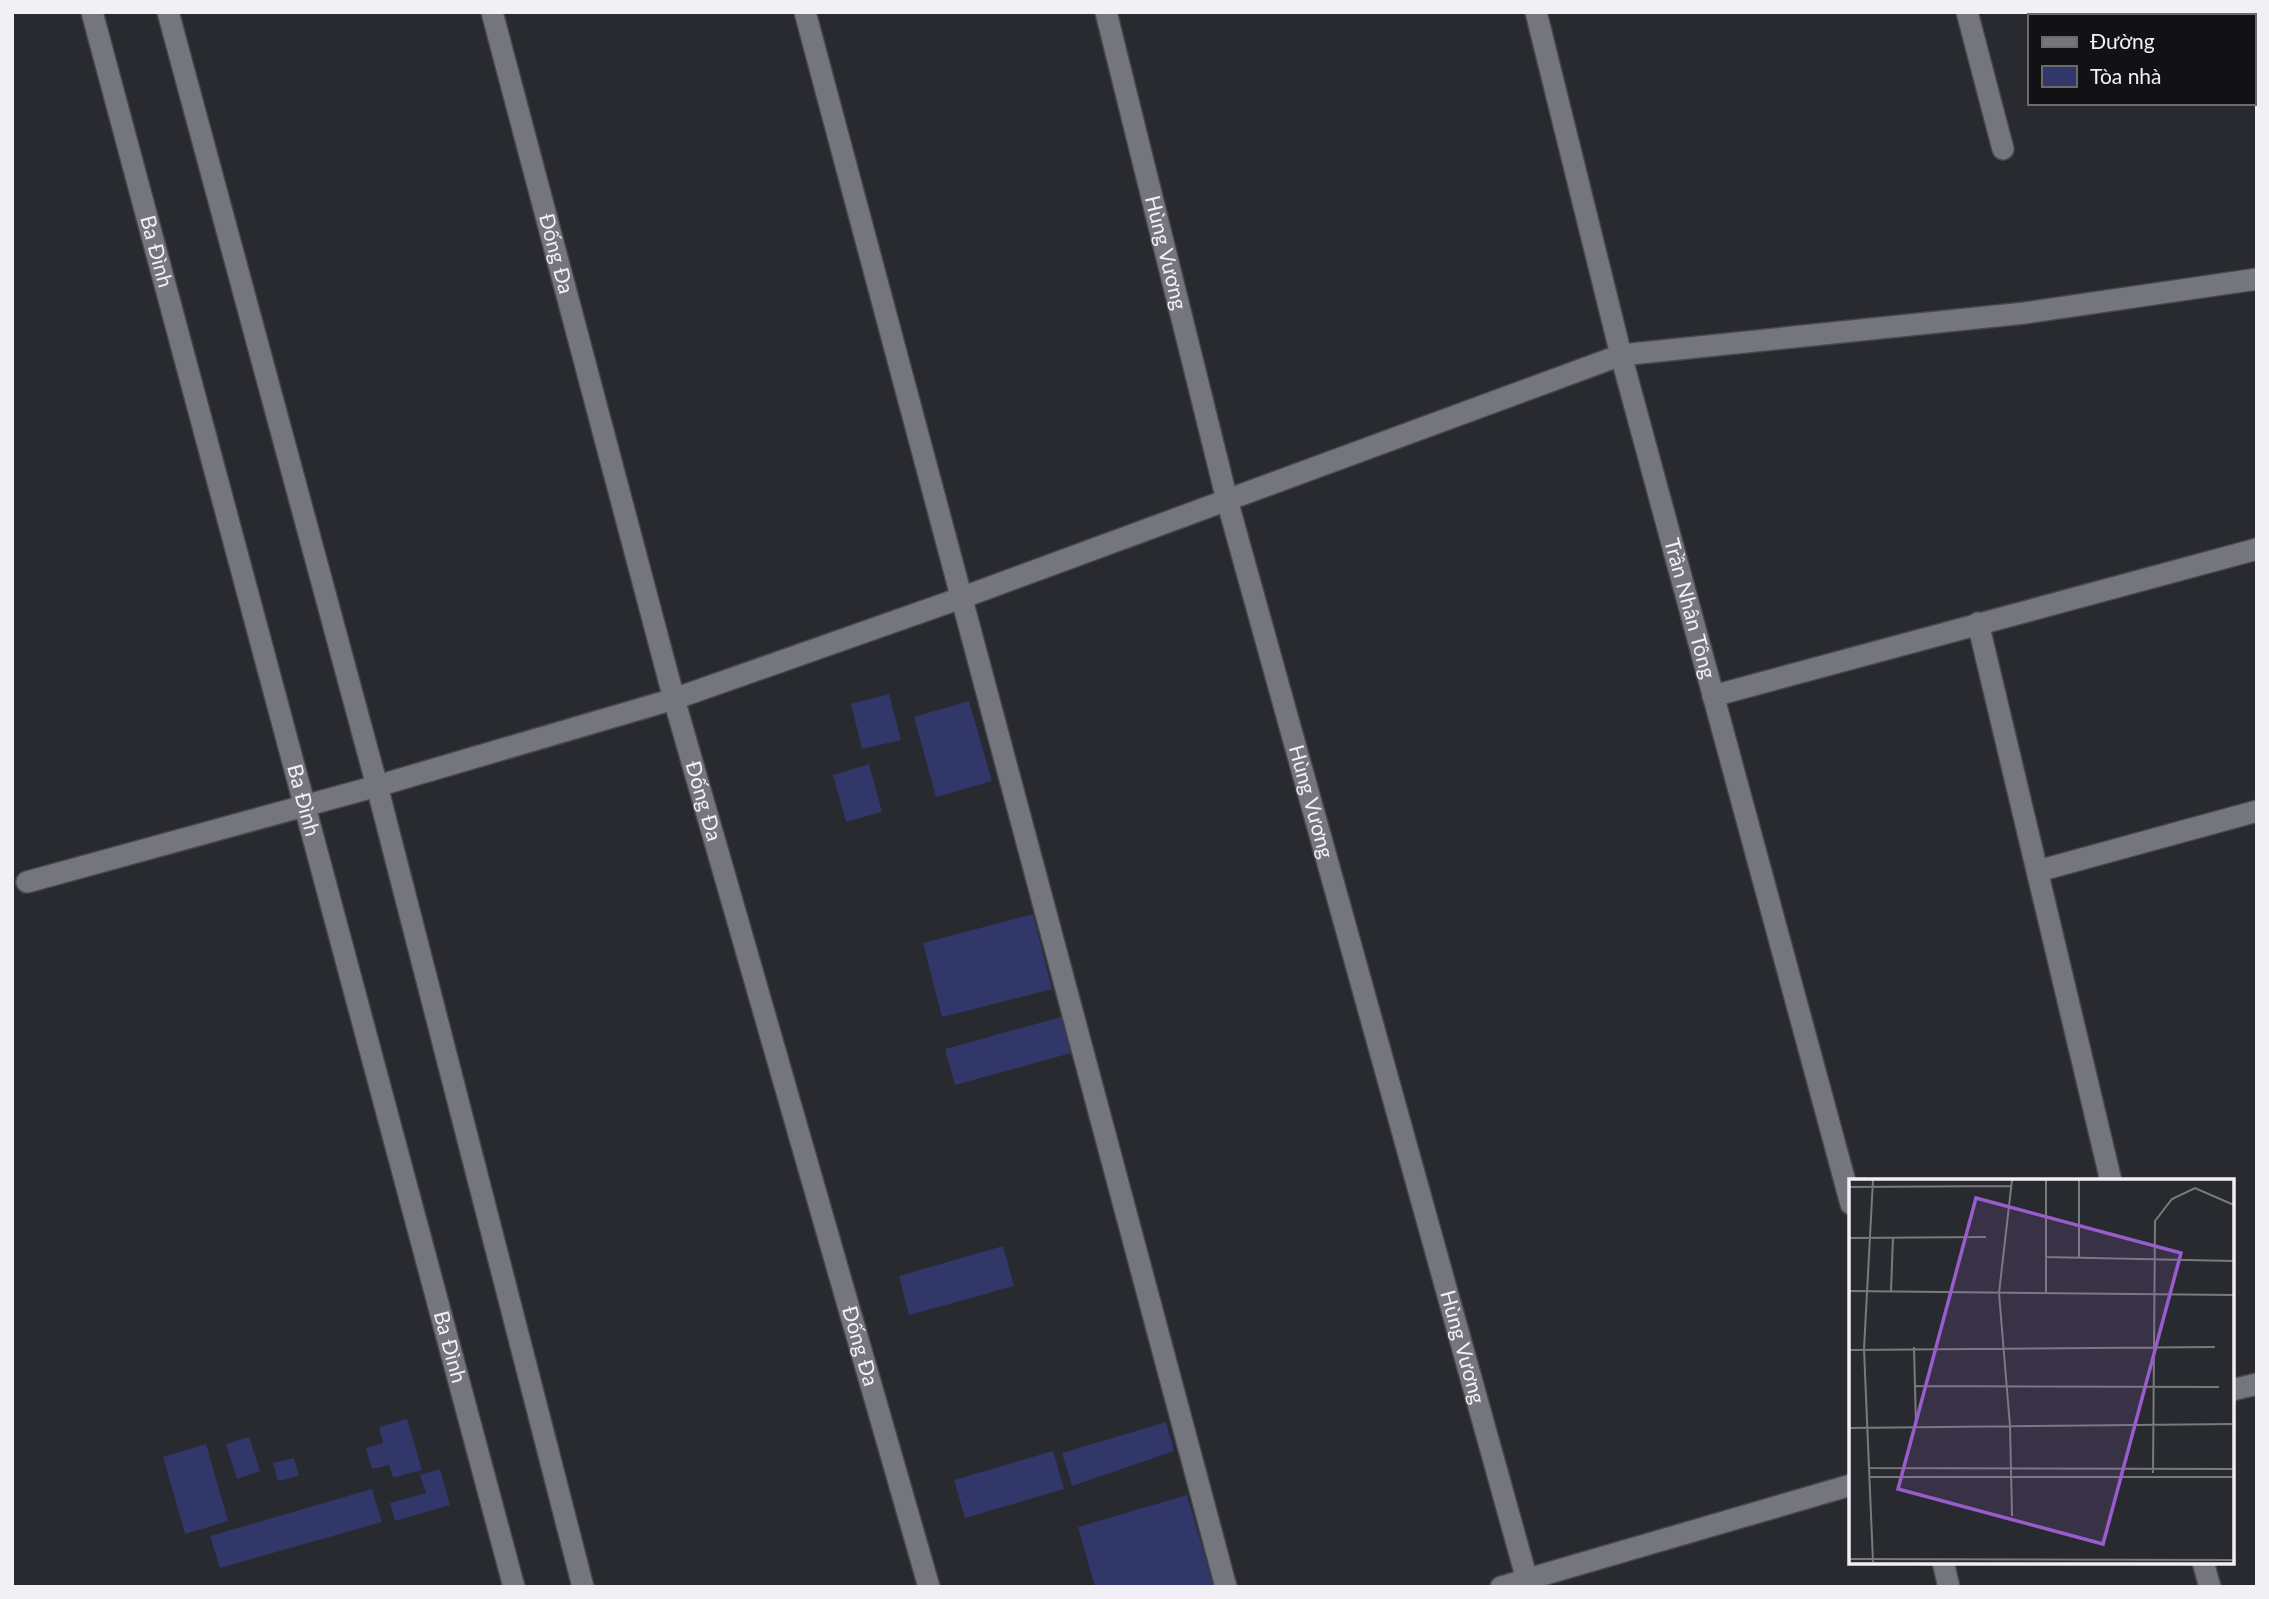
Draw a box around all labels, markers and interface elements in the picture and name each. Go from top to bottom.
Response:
legend [2028,14,2255,105]
text: Đường [2090,28,2155,53]
text: Tòa nhà [2090,63,2162,88]
street label: Hùng Vương [1141,193,1193,312]
street label: Đống Đa [535,210,580,296]
street label: Ba Đình [136,212,179,290]
street label: Trần Nhân Tông [1660,535,1722,681]
street label: Hùng Vương [1285,742,1340,861]
street label: Đống Đa [681,758,728,844]
street label: Ba Đình [283,761,326,839]
inset map [1849,1179,2234,1564]
street label: Hùng Vương [1436,1287,1491,1406]
street label: Đống Đa [838,1303,885,1389]
street label: Ba Đình [430,1308,473,1385]

